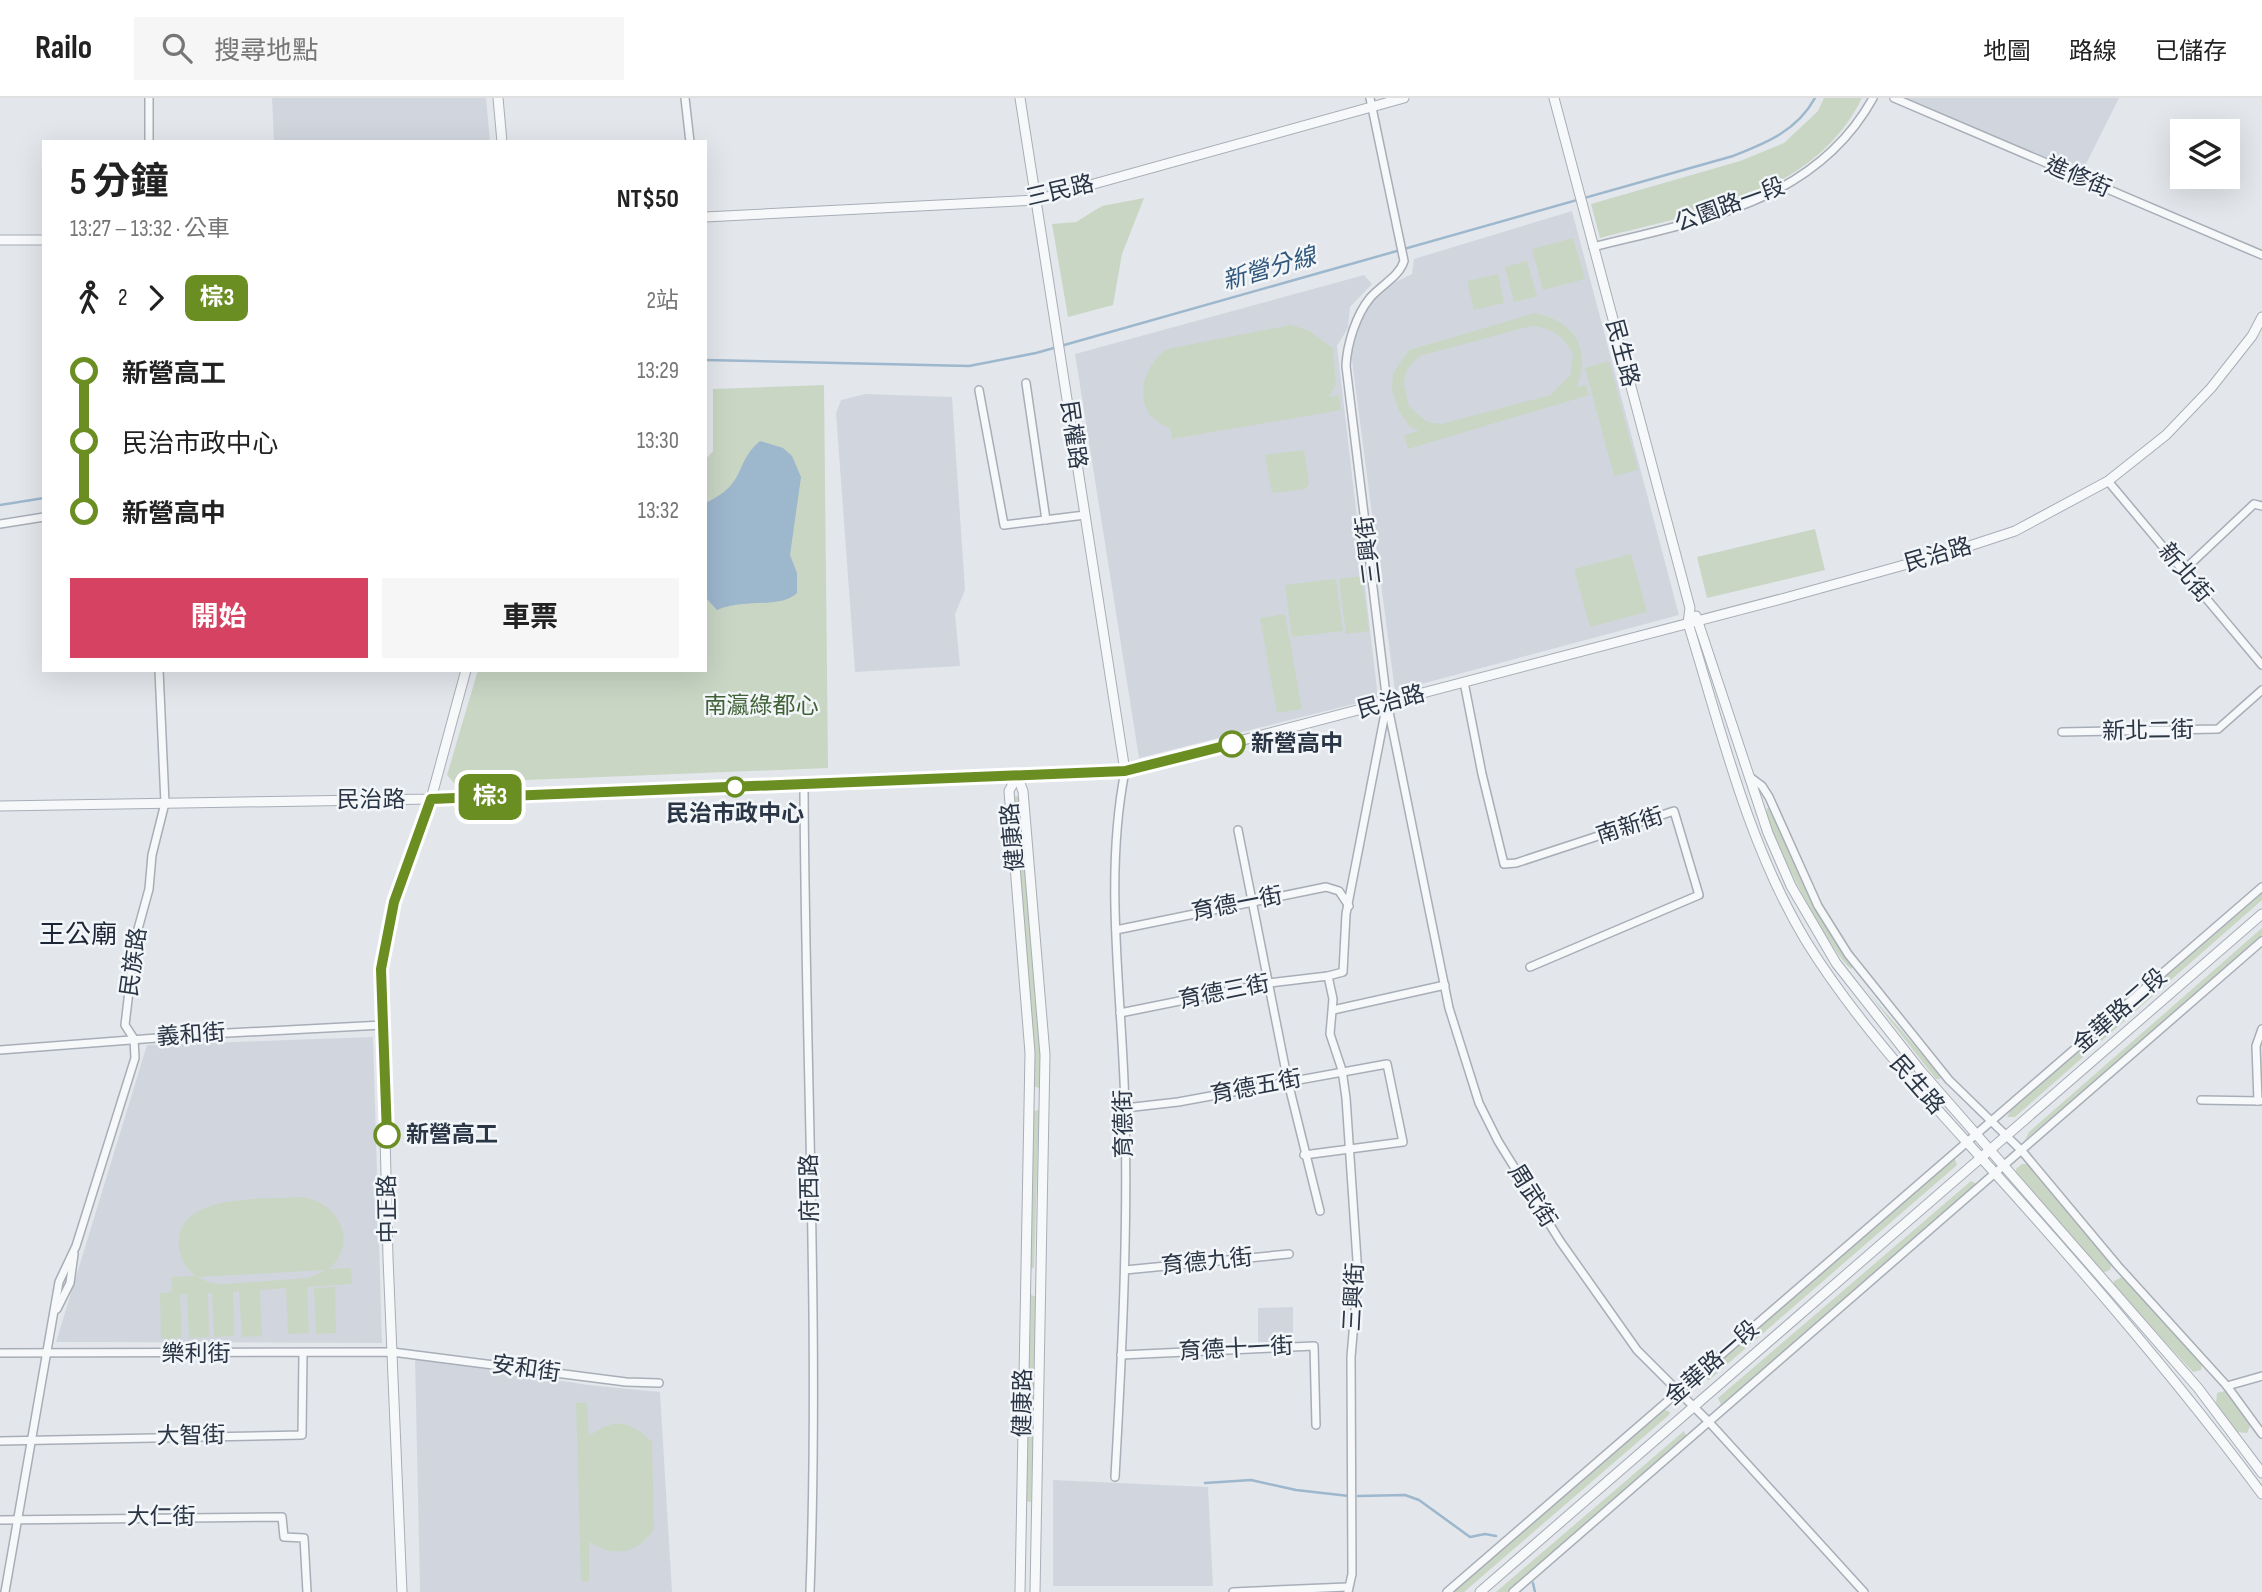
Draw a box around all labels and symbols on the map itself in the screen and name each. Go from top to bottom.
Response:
street label: 進修街 [2041,151,2115,203]
street label: 三民路 [1023,170,1097,212]
street label: 公園路一段 [1671,172,1789,238]
water label: 新營分線 [1219,241,1322,296]
street label: 民生路 [1600,316,1644,390]
street label: 民權路 [1054,399,1092,471]
street label: 三興街 [1351,514,1387,586]
street label: 民治路 [1901,532,1975,578]
street label: 新北街 [2152,538,2218,608]
street label: 民治路 [1354,680,1428,724]
park label: 南瀛綠都心 [704,692,819,720]
street label: 新北二街 [2102,716,2194,746]
place label: 新營高中 [1251,730,1343,758]
marker: 新營高中 [1219,731,1245,757]
line badge: 棕3 [458,774,522,820]
marker: 民治市政中心 [725,777,745,797]
street label: 民治路 [337,786,406,814]
place label: 民治市政中心 [666,800,804,828]
street label: 健康路 [996,801,1030,873]
street label: 南新街 [1593,802,1667,850]
street label: 育德一街 [1189,881,1285,927]
district label: 王公廟 [39,920,117,951]
street label: 民族路 [115,926,153,998]
street label: 金華路二段 [2067,963,2173,1059]
street label: 育德三街 [1176,969,1272,1015]
street label: 義和街 [156,1019,226,1051]
street label: 民生路 [1884,1050,1950,1120]
street label: 育德五街 [1208,1064,1304,1110]
street label: 育德街 [1109,1089,1139,1159]
place label: 新營高工 [406,1121,498,1149]
marker: 新營高工 [374,1122,400,1148]
street label: 府西路 [795,1153,825,1223]
street label: 周武街 [1502,1159,1562,1233]
street label: 中正路 [373,1174,403,1244]
street label: 育德九街 [1160,1243,1254,1281]
street label: 三興街 [1338,1262,1370,1332]
street label: 金華路一段 [1659,1315,1765,1411]
street label: 育德十一街 [1178,1332,1294,1366]
street label: 樂利街 [162,1340,231,1368]
street label: 安和街 [490,1350,562,1388]
street label: 健康路 [1008,1368,1038,1438]
street label: 大智街 [156,1421,226,1451]
street label: 大仁街 [127,1503,196,1531]

